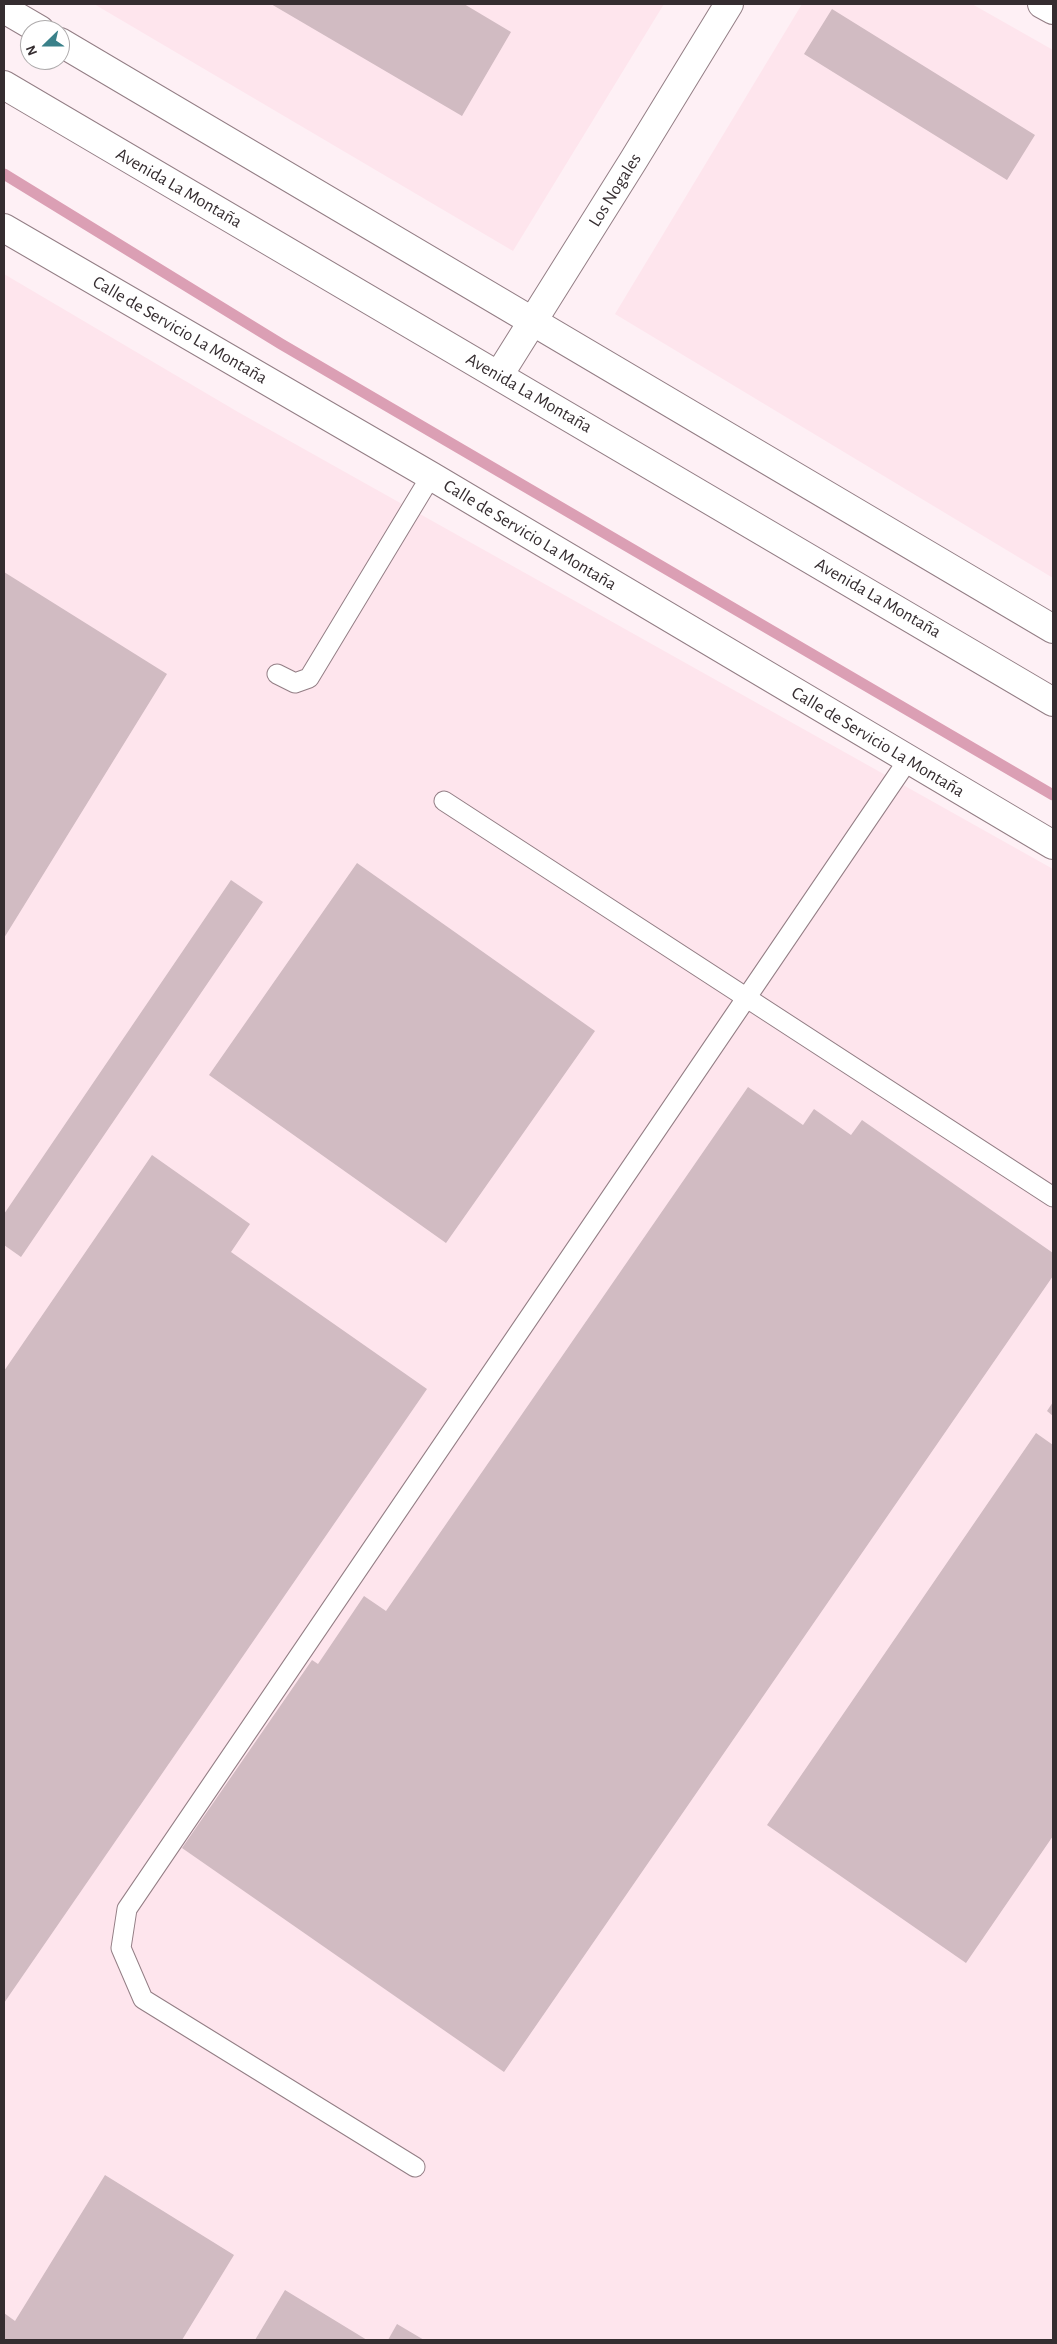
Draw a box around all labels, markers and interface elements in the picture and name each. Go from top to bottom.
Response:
north arrow [20,20,70,70]
text: N [24,43,40,57]
street label: Avenida La Montaña [112,143,246,233]
street label: Los Nogales [584,149,646,231]
street label: Calle de Servicio La Montaña [89,271,271,389]
street label: Avenida La Montaña [462,348,596,438]
street label: Calle de Servicio La Montaña [440,475,620,595]
street label: Avenida La Montaña [811,553,945,643]
street label: Calle de Servicio La Montaña [788,682,968,802]

